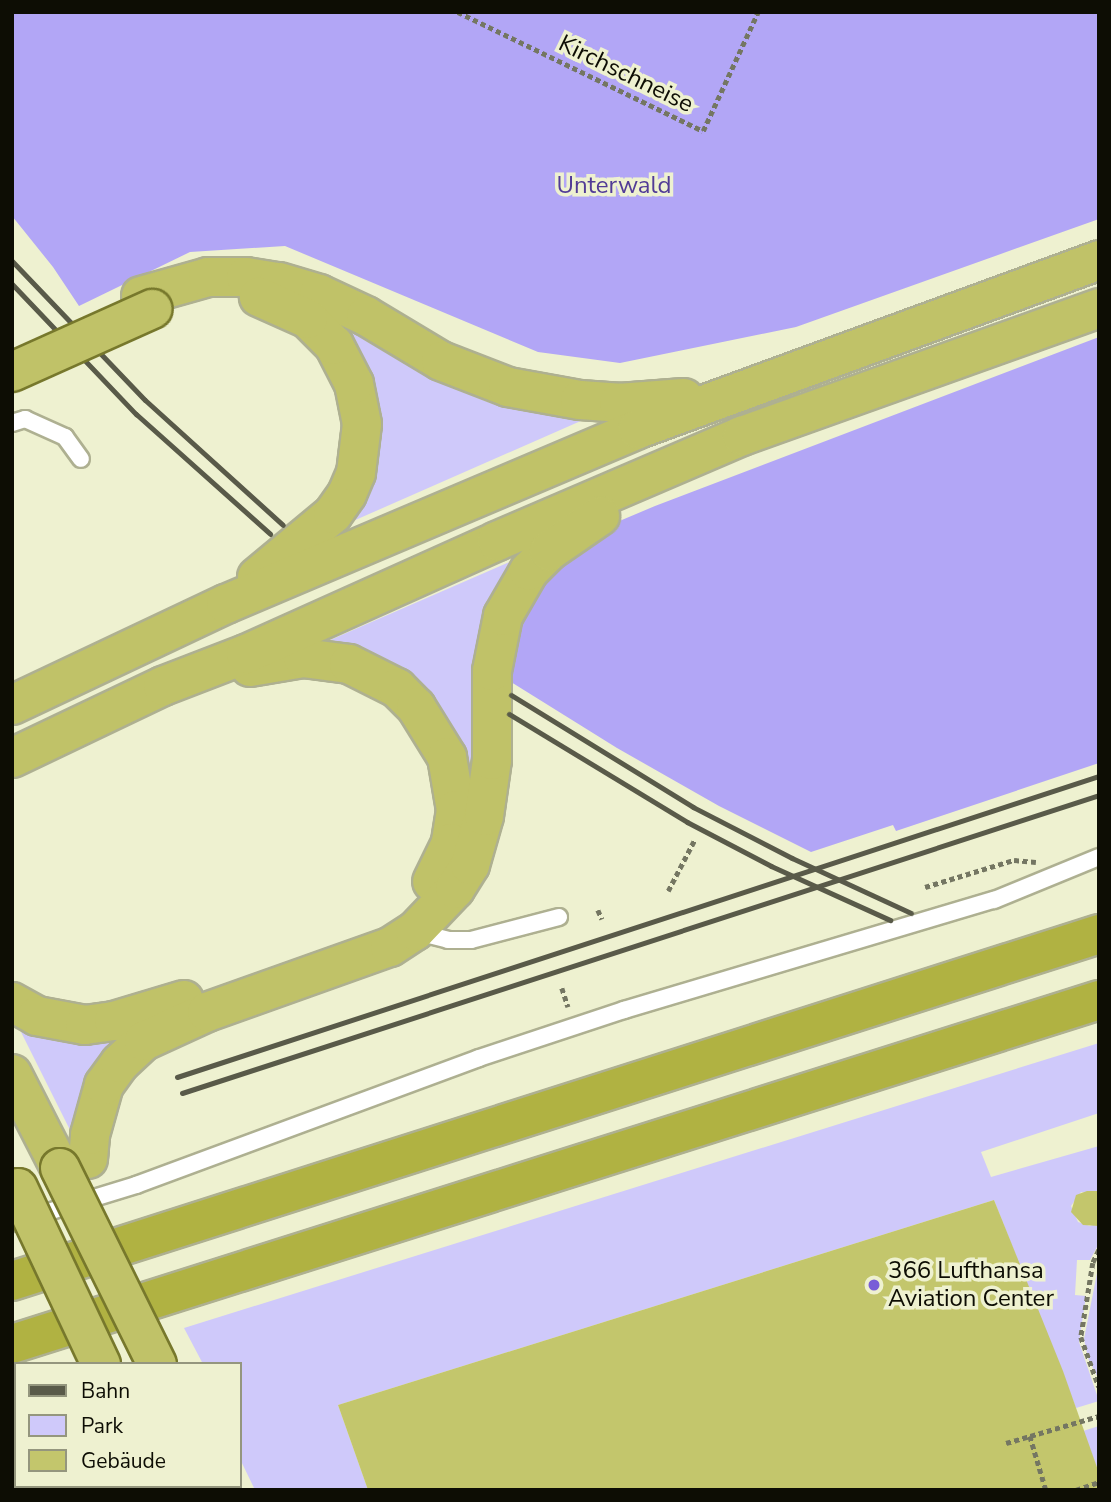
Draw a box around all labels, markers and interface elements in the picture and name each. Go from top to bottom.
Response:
street label: Kirchschneise [554,29,698,119]
park label: Unterwald [556,172,672,200]
place label: 366 Lufthansa Aviation Center [888,1257,1054,1313]
marker: 366 Lufthansa Aviation Center [866,1277,882,1293]
legend [14,1362,242,1488]
text: Bahn [81,1377,130,1405]
text: Park [81,1412,123,1440]
text: Gebäude [81,1447,166,1475]

